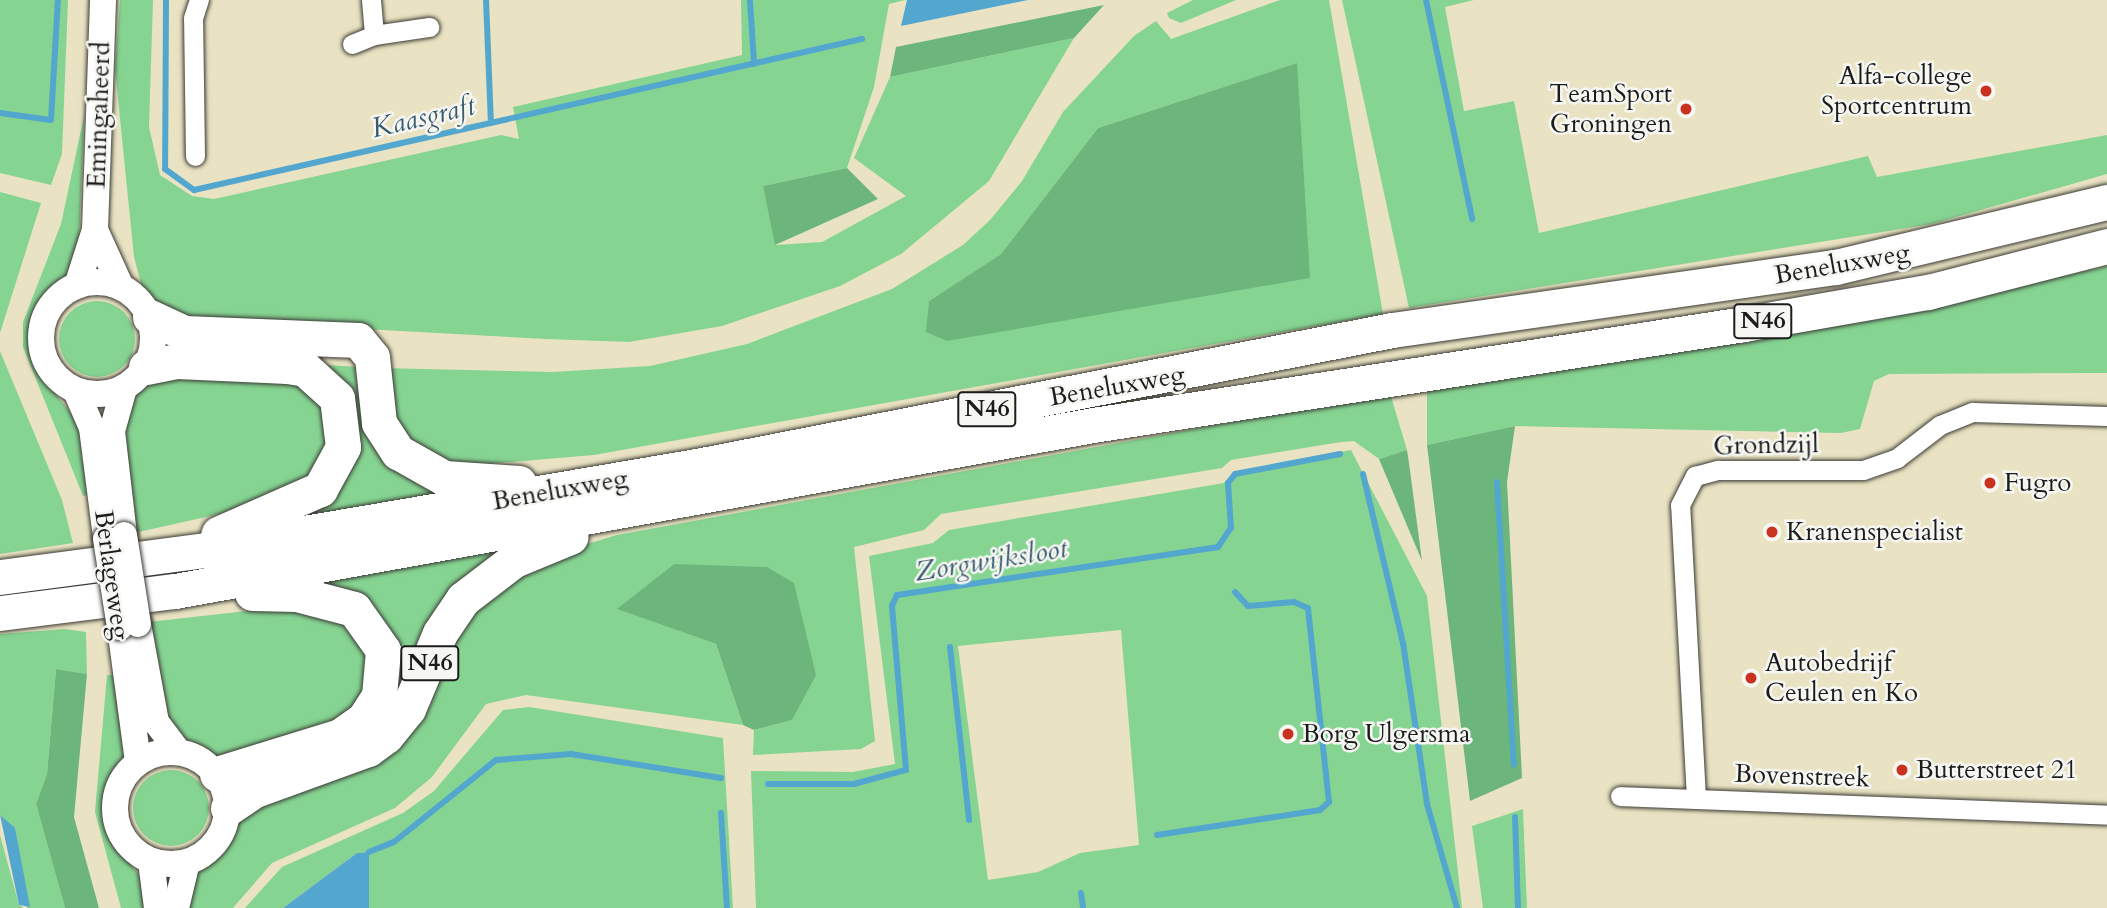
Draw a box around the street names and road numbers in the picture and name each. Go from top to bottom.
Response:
street label: Emingaheerd [81,41,117,189]
street label: Beneluxweg [1772,237,1912,291]
road number: N46 [1733,300,1793,342]
street label: Beneluxweg [1047,359,1187,413]
road number: N46 [957,388,1017,430]
street label: Grondzijl [1713,428,1819,462]
street label: Beneluxweg [490,463,630,517]
street label: Berlageweg [87,508,137,642]
road number: N46 [400,642,460,684]
street label: Bovenstreek [1734,758,1870,794]

